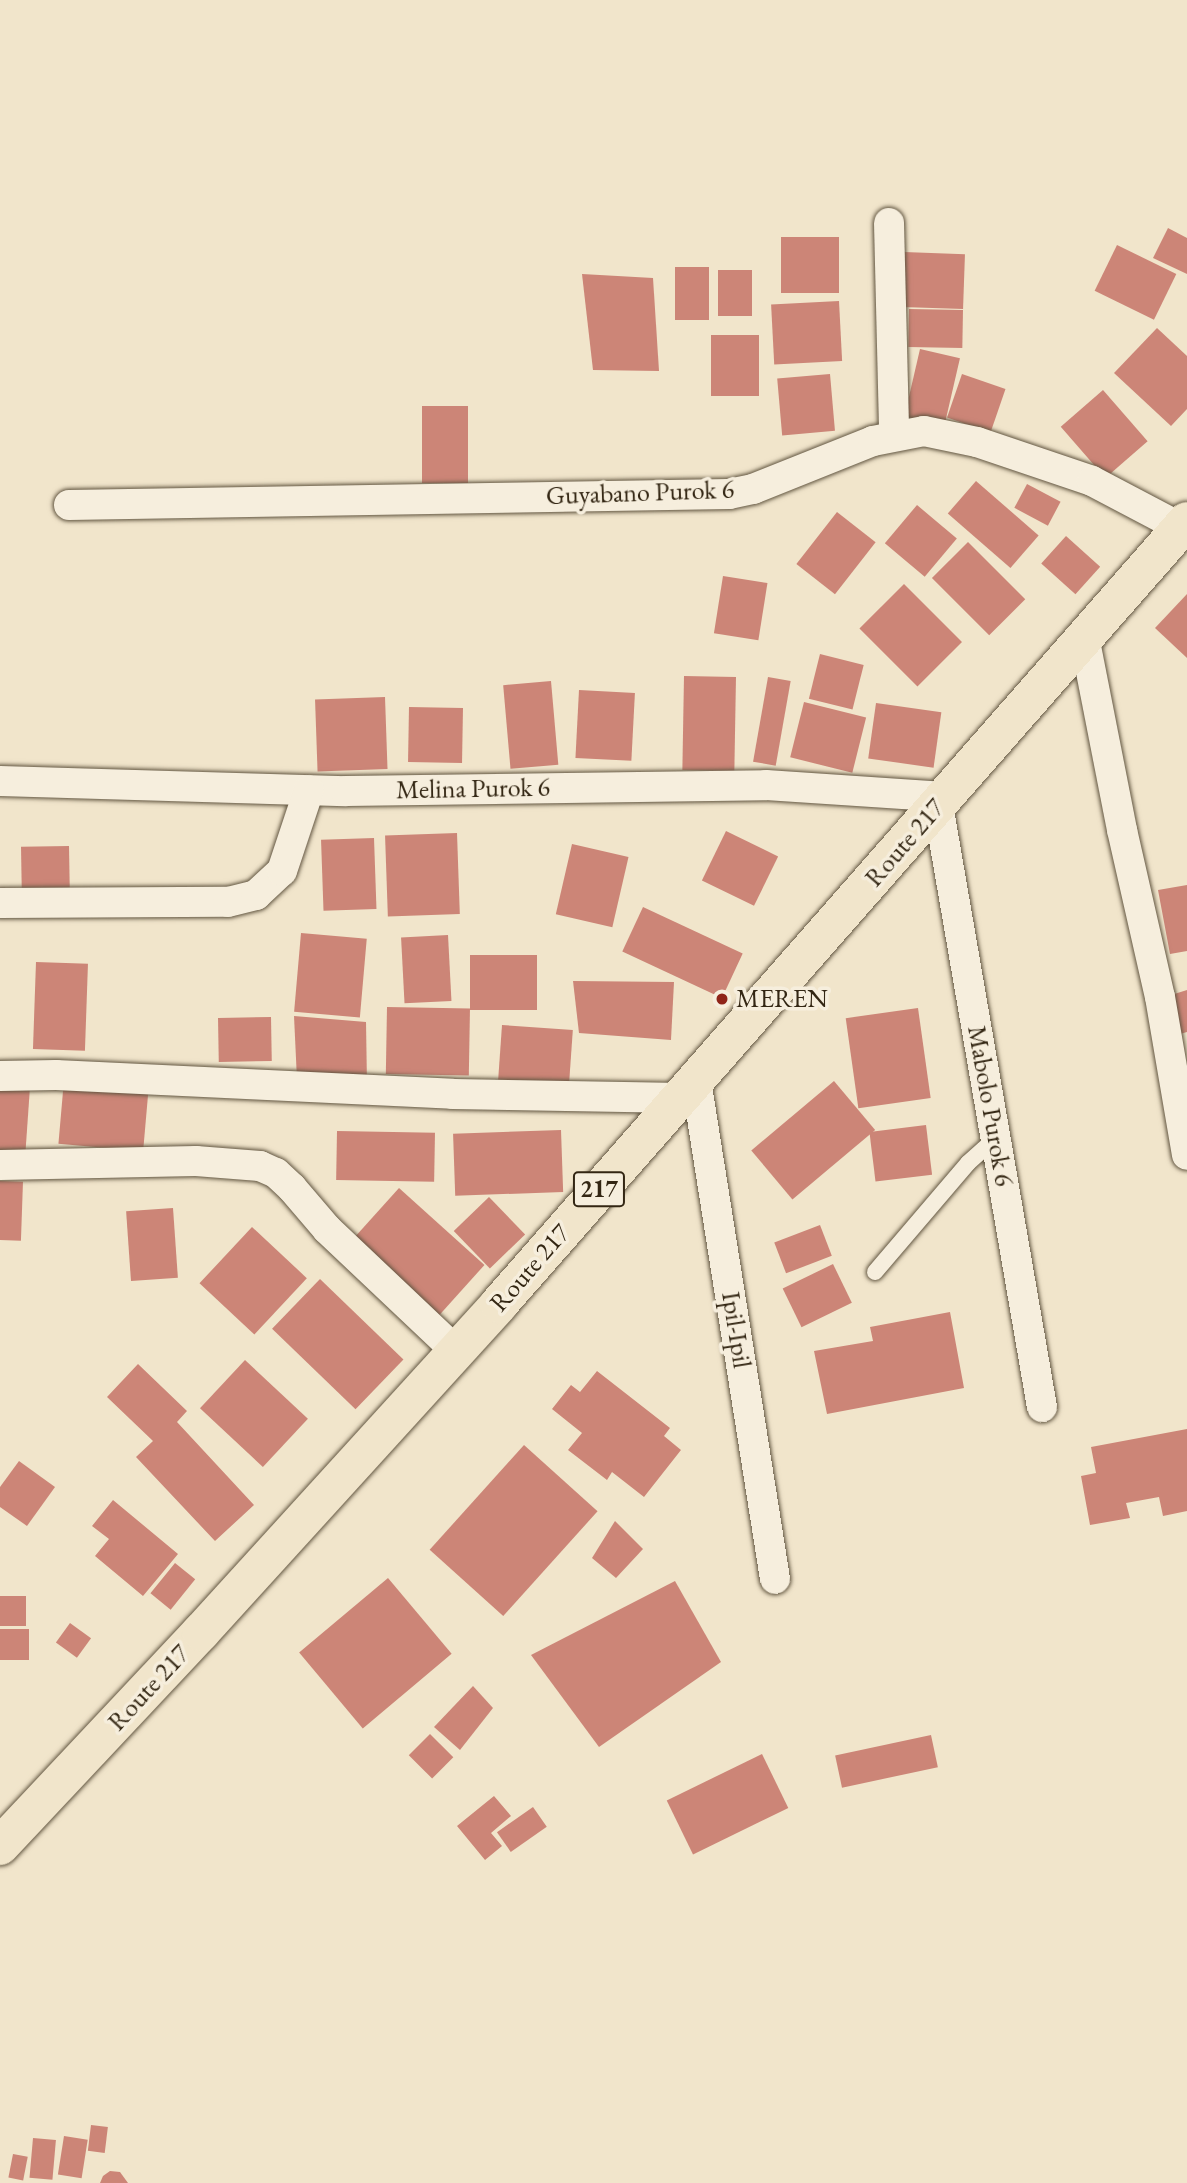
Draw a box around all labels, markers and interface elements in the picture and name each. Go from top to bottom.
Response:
street label: Guyabano Purok 6 [545,474,735,512]
street label: Melina Purok 6 [396,772,550,806]
street label: Route 217 [858,793,952,893]
place label: MEREN [736,983,828,1015]
marker: MEREN [714,991,730,1007]
street label: Mabolo Purok 6 [961,1023,1019,1189]
road number: 217 [573,1168,625,1210]
street label: Route 217 [483,1218,577,1318]
street label: Ipil-Ipil [715,1290,757,1370]
street label: Route 217 [101,1639,197,1737]

